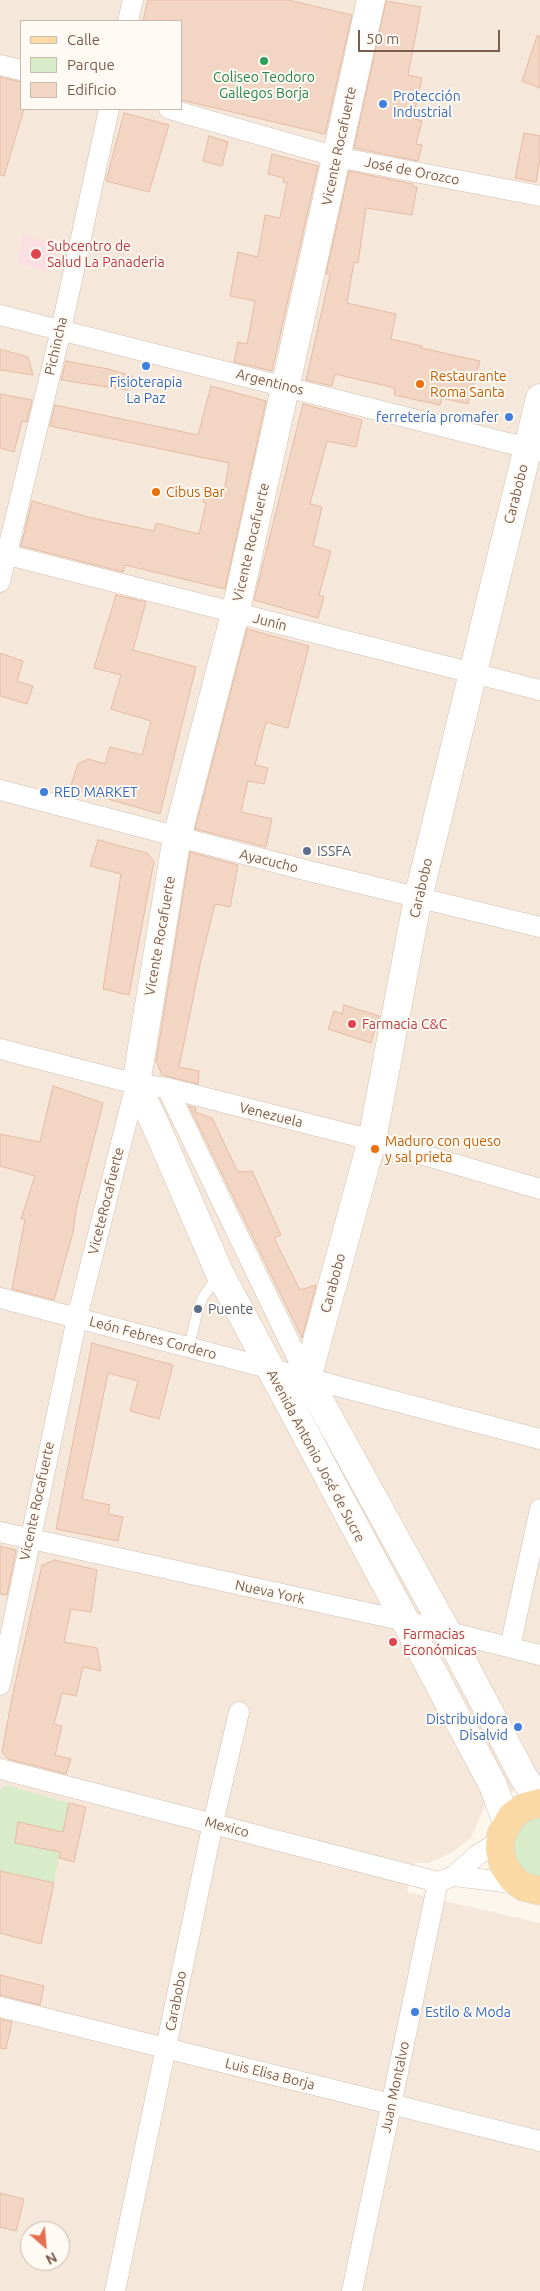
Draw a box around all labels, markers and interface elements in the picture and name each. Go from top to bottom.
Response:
legend [20,20,182,110]
scale bar [360,20,502,52]
text: 50 m [366,30,399,47]
text: Calle [67,31,100,48]
marker: Coliseo Teodoro Gallegos Borja [258,55,270,67]
text: Parque [67,56,115,73]
place label: Coliseo Teodoro Gallegos Borja [213,69,315,102]
text: Edificio [67,81,116,98]
street label: Vicente Rocafuerte [318,85,360,207]
place label: Protección Industrial [393,88,461,120]
marker: Protección Industrial [377,98,389,110]
street label: José de Orozco [363,154,461,188]
place label: Subcentro de Salud La Panaderia [47,238,165,270]
marker: Subcentro de Salud La Panaderia [29,247,43,261]
street label: Pichincha [41,315,71,377]
marker: Fisioterapia La Paz [140,360,152,372]
street label: Argentinos [234,365,306,399]
place label: Restaurante Roma Santa [430,368,507,401]
place label: Fisioterapia La Paz [110,374,182,407]
marker: Restaurante Roma Santa [414,378,426,390]
place label: ferretería promafer [376,409,499,425]
marker: ferretería promafer [503,411,515,423]
street label: Carabobo [500,462,532,526]
street label: Vicente Rocafuerte [229,481,273,603]
place label: Cibus Bar [166,484,225,500]
marker: Cibus Bar [150,486,162,498]
street label: Junín [251,610,289,634]
place label: RED MARKET [54,784,138,800]
marker: RED MARKET [38,786,50,798]
place label: ISSFA [317,843,351,859]
marker: ISSFA [301,845,313,857]
street label: Ayacucho [238,846,300,876]
street label: Carabobo [406,856,436,920]
street label: Vicente Rocafuerte [141,875,179,997]
place label: Farmacia C&C [362,1016,447,1032]
marker: Farmacia C&C [346,1018,358,1030]
street label: Venezuela [237,1099,305,1131]
place label: Maduro con queso y sal prieta [385,1133,501,1166]
marker: Maduro con queso y sal prieta [369,1143,381,1155]
street label: ViceteRocafuerte [85,1145,127,1257]
street label: Carabobo [317,1251,349,1315]
place label: Puente [208,1301,253,1317]
marker: Puente [192,1303,204,1315]
street label: León Febres Cordero [87,1313,219,1363]
street label: Avenida Antonio José de Sucre [263,1367,369,1545]
street label: Vicente Rocafuerte [16,1440,58,1562]
street label: Nueva York [234,1576,306,1608]
place label: Farmacias Económicas [403,1626,477,1658]
marker: Farmacias Económicas [387,1636,399,1648]
place label: Distribuidora Disalvid [426,1711,508,1744]
marker: Distribuidora Disalvid [512,1721,524,1733]
street label: Mexico [203,1813,251,1841]
street label: Carabobo [162,1969,190,2033]
place label: Estilo & Moda [425,2004,511,2020]
marker: Estilo & Moda [409,2006,421,2018]
street label: Juan Montalvo [377,2040,413,2134]
street label: Luis Elisa Borja [223,2055,317,2093]
north arrow [20,2221,70,2271]
text: N [43,2249,60,2268]

